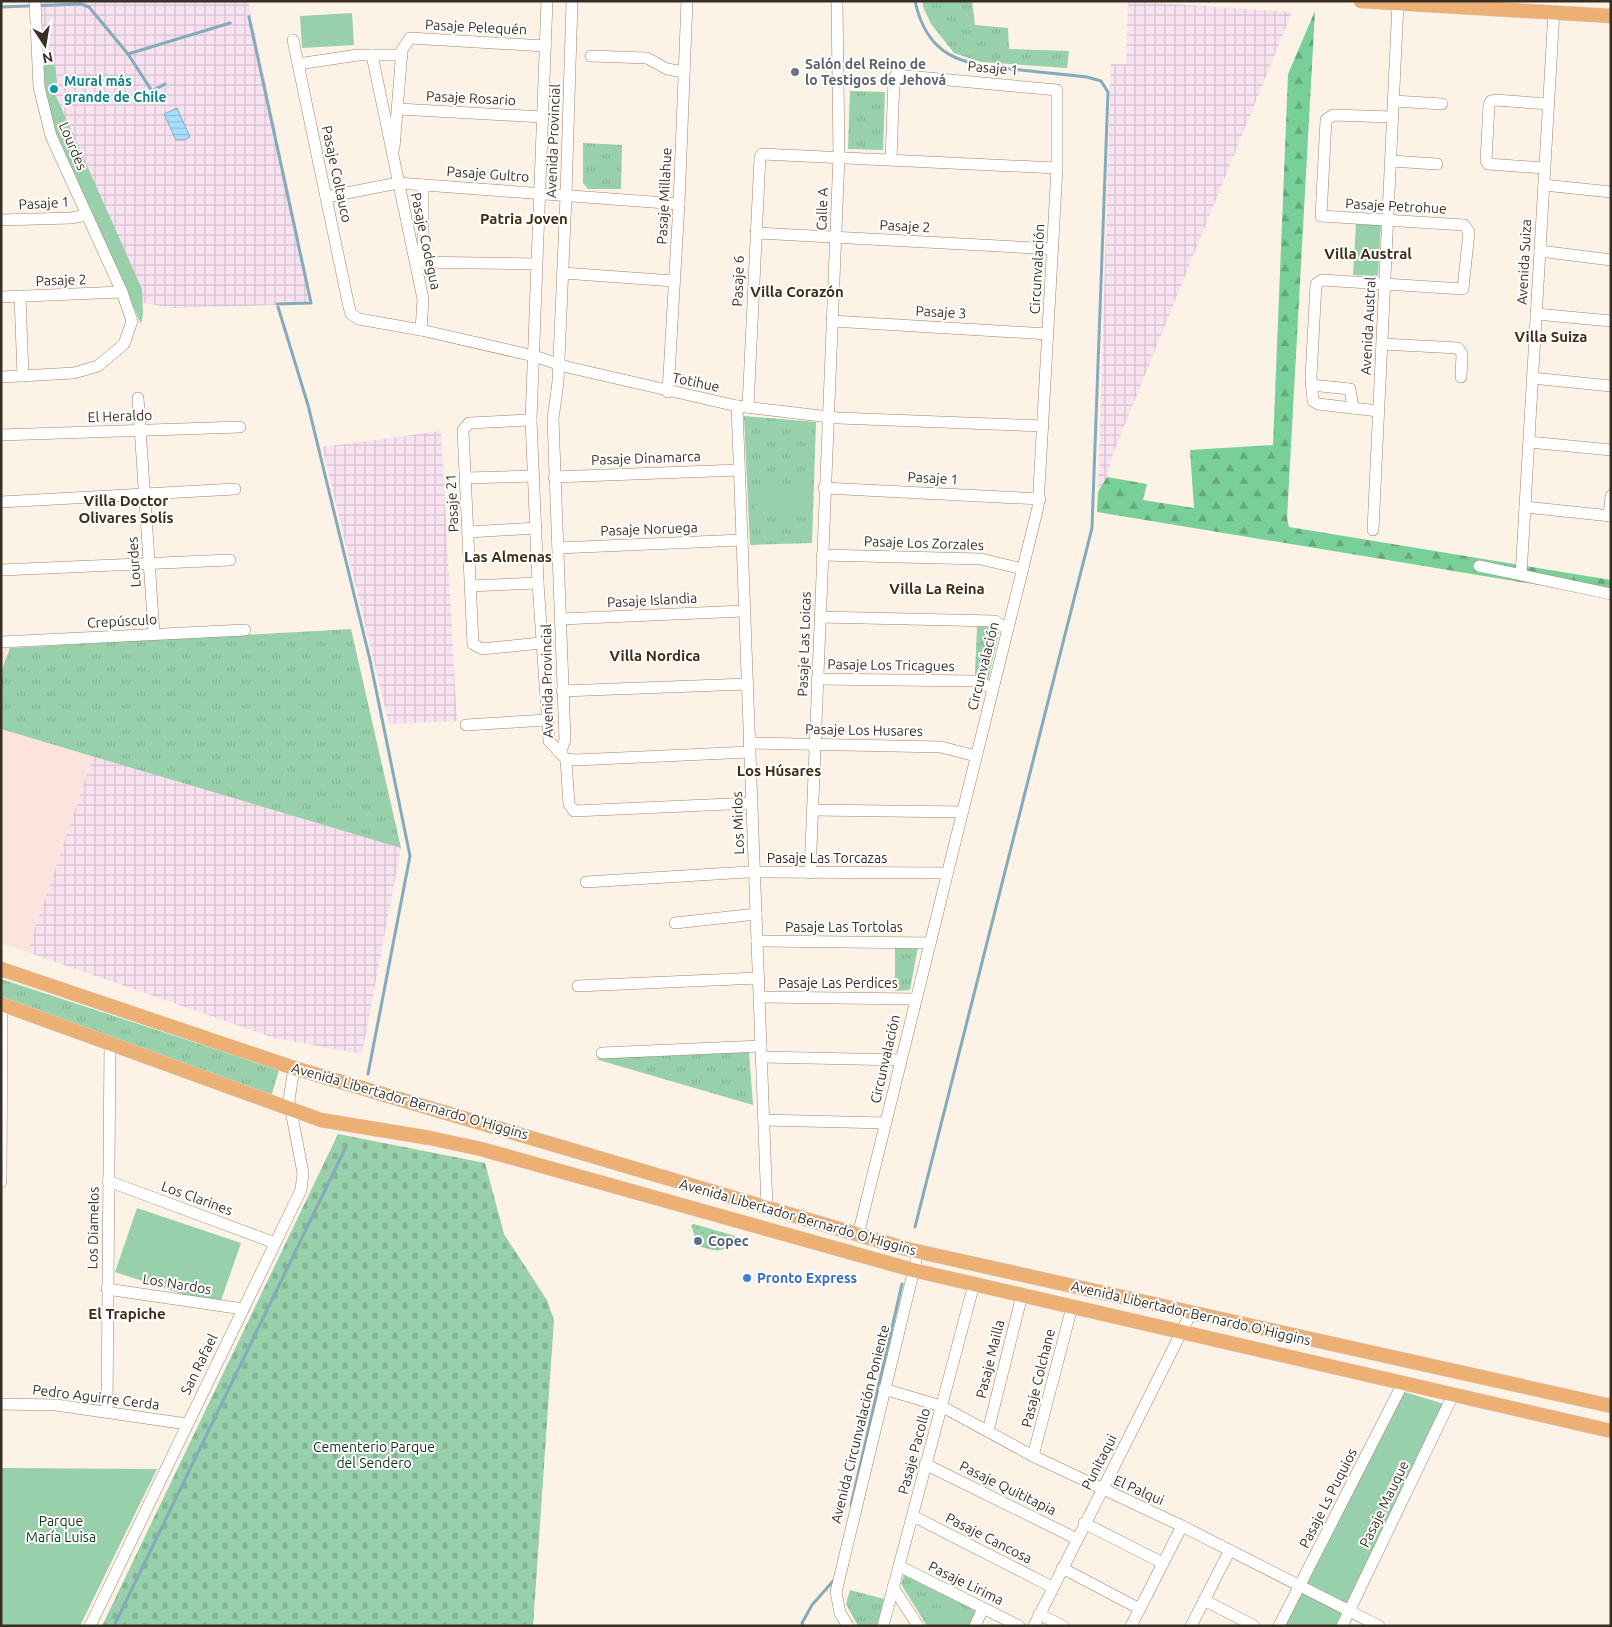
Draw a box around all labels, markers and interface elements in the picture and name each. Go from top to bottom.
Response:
street label: Pasaje Pelequén [425,16,527,38]
north arrow [20,20,70,70]
text: N [41,49,54,67]
place label: Salón del Reino de lo Testigos de Jehová [805,56,946,88]
street label: Pasaje 1 [967,58,1019,78]
marker: Salón del Reino de lo Testigos de Jehová [789,66,801,78]
place label: Mural más grande de Chile [64,73,167,105]
marker: Mural más grande de Chile [48,83,60,95]
street label: Avenida Provincial [543,83,563,198]
street label: Pasaje Rosario [426,88,516,108]
street label: Lourdes [56,120,90,172]
street label: Pasaje Coltauco [319,124,355,224]
street label: Pasaje Millahue [653,147,675,245]
street label: Pasaje Gultro [446,163,530,185]
street label: Calle A [813,187,831,231]
street label: Pasaje Codegua [408,191,444,291]
street label: Pasaje 1 [18,194,70,212]
street label: Pasaje Petrohue [1345,195,1447,217]
district label: Patria Joven [480,210,568,227]
street label: Pasaje 2 [879,217,931,235]
street label: Avenida Suiza [1514,219,1534,305]
street label: Circunvalación [1027,223,1047,315]
district label: Villa Austral [1324,245,1412,262]
street label: Pasaje 6 [729,255,747,307]
street label: Pasaje 2 [35,271,87,289]
street label: Avenida Austral [1357,276,1379,375]
district label: Villa Corazón [750,283,844,300]
street label: Pasaje 3 [915,303,967,321]
district label: Villa Suiza [1515,328,1587,345]
street label: Totihue [671,369,721,395]
street label: El Heraldo [87,407,153,425]
street label: Pasaje Dinamarca [591,448,701,468]
street label: Pasaje 1 [907,469,959,487]
street label: Pasaje 21 [442,473,462,533]
district label: Villa Doctor Olivares Solís [78,492,174,526]
street label: Pasaje Noruega [600,519,698,539]
street label: Pasaje Los Zorzales [864,533,984,553]
street label: Lourdes [124,536,144,588]
district label: Las Almenas [464,548,552,565]
district label: Villa La Reina [889,580,985,597]
street label: Pasaje Islandia [606,590,698,610]
street label: Pasaje Las Loicas [794,591,814,697]
street label: Crepúsculo [87,611,157,631]
street label: Circunvalación [964,620,1002,712]
street label: Avenida Provincial [538,623,556,738]
district label: Villa Nordica [610,647,700,664]
street label: Pasaje Los Tricagues [827,656,955,674]
street label: Pasaje Los Husares [805,721,923,739]
district label: Los Húsares [737,762,821,779]
street label: Los Mirlos [729,791,747,855]
street label: Pasaje Las Torcazas [767,850,887,866]
street label: Pasaje Las Tortolas [785,919,903,935]
street label: Pasaje Las Perdices [778,975,898,991]
street label: Circunvalación [867,1013,903,1105]
street label: Avenida Libertador Bernardo O'Higgins [290,1059,530,1143]
street label: Avenida Libertador Bernardo O'Higgins [678,1175,918,1259]
street label: Los Clarines [159,1178,235,1218]
street label: Los Diamelos [84,1186,102,1270]
place label: Copec [708,1233,749,1249]
marker: Copec [692,1235,704,1247]
place label: Pronto Express [757,1270,858,1286]
street label: Los Nardos [141,1271,213,1297]
marker: Pronto Express [741,1272,753,1284]
street label: Avenida Libertador Bernardo O'Higgins [1070,1278,1312,1348]
district label: El Trapiche [88,1305,166,1322]
street label: Pasaje Mailla [973,1318,1007,1400]
street label: Avenida Circunvalación Poniente [828,1323,892,1525]
street label: Pasaje Colchane [1018,1327,1058,1429]
street label: San Rafael [177,1331,221,1397]
street label: Pedro Aguirre Cerda [32,1381,160,1413]
street label: Pasaje Pacollo [895,1406,933,1496]
street label: Punitaqui [1078,1432,1120,1492]
park label: Cementerio Parque del Sendero [313,1439,435,1471]
street label: Pasaje Ls Puquios [1296,1445,1360,1551]
street label: Pasaje Quititapia [957,1458,1059,1518]
street label: Pasaje Mauque [1356,1458,1412,1550]
street label: El Palqui [1111,1472,1167,1508]
street label: Pasaje Cancosa [943,1509,1035,1567]
park label: Parque María Luisa [26,1513,96,1545]
street label: Pasaje Lirima [926,1558,1006,1608]

